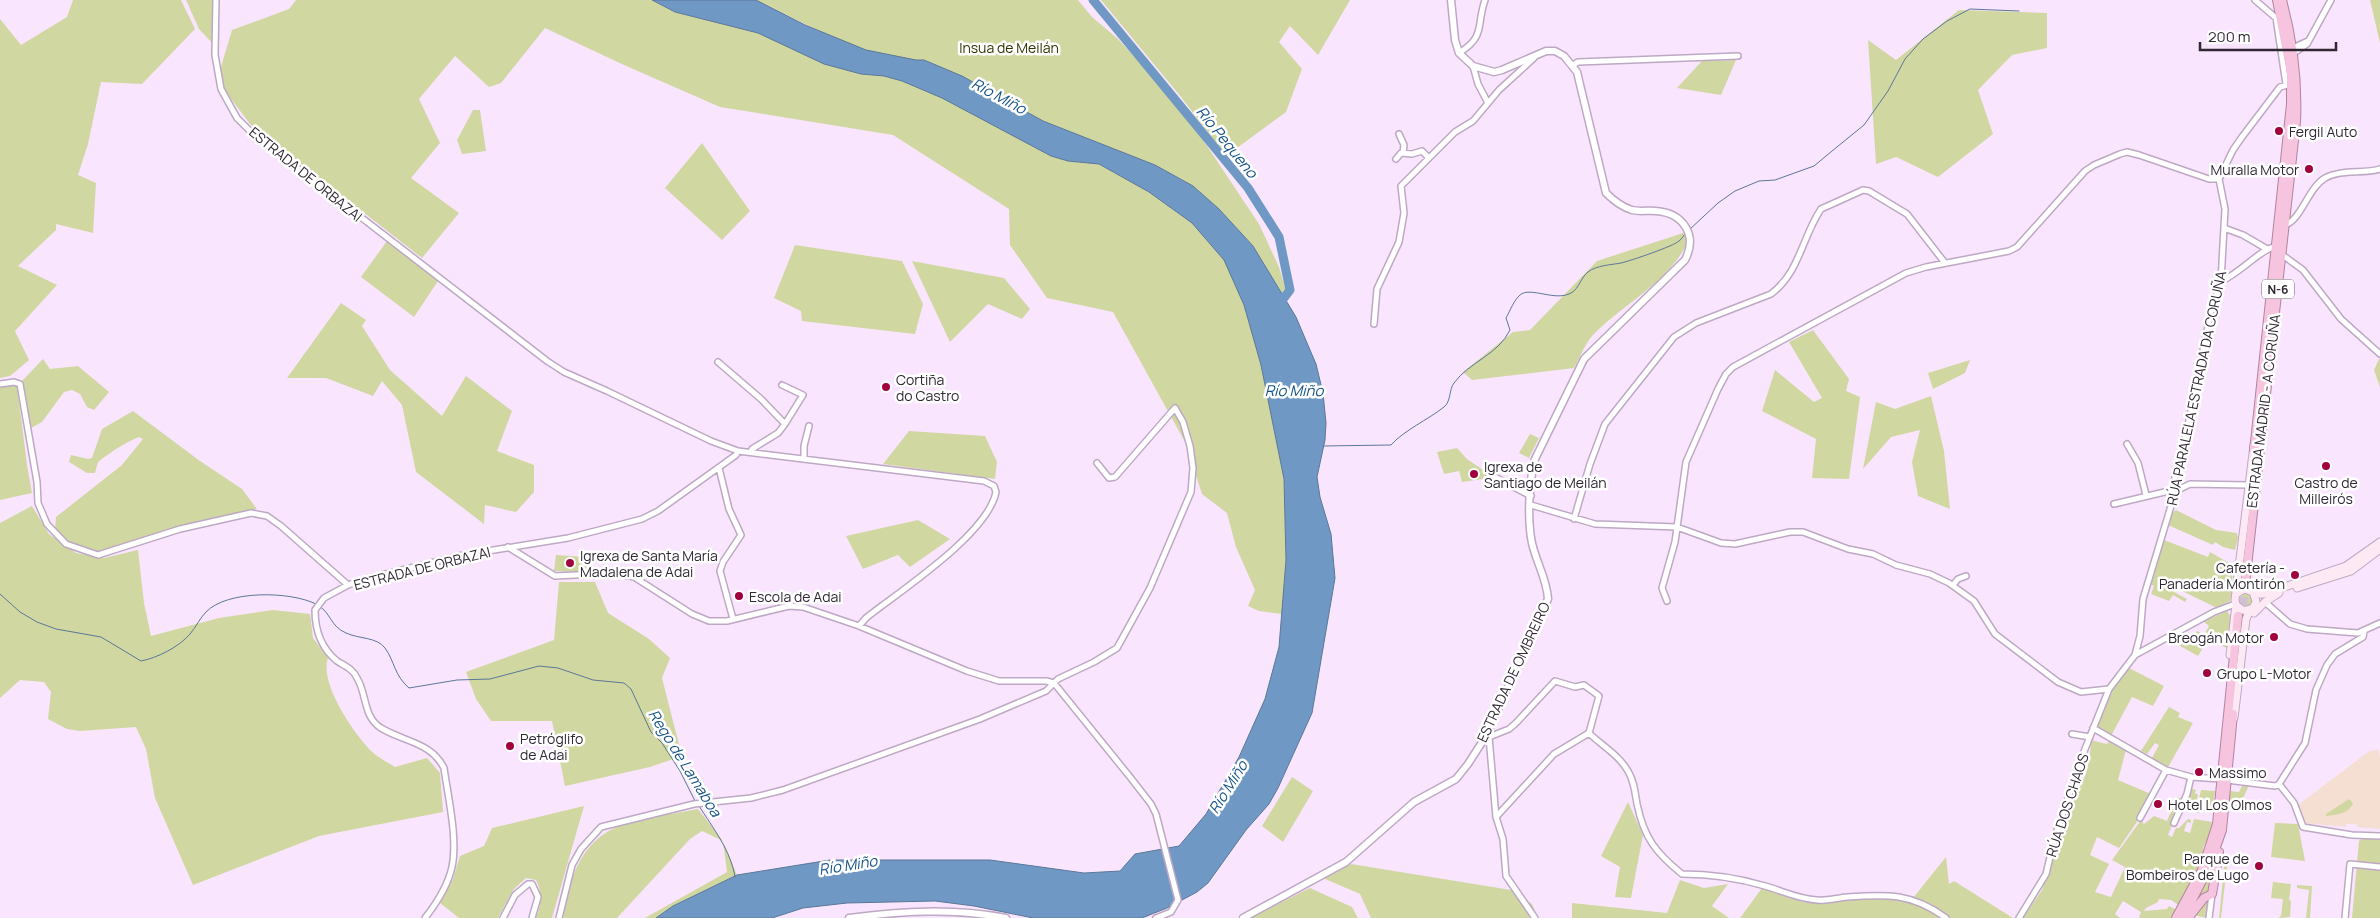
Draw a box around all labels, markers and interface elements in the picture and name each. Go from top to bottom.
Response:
scale bar [2200,20,2336,52]
text: 200 m [2208,26,2251,47]
park label: Insua de Meilán [959,38,1059,57]
water label: Río Miño [968,73,1031,120]
water label: Río Pequeno [1192,102,1263,183]
street label: ESTRADA DE ORBAZAI [245,122,367,226]
place label: Fergil Auto [2289,122,2357,141]
marker: Fergil Auto [2273,125,2285,137]
place label: Muralla Motor [2211,160,2299,179]
marker: Muralla Motor [2303,163,2315,175]
street label: RÚA PARALELA ESTRADA DA CORUÑA [2162,269,2230,507]
road number: N-6 [2262,280,2294,298]
street label: ESTRADA MADRID - A CORUÑA [2242,313,2284,509]
place label: Cortiña do Castro [896,370,959,405]
water label: Río Miño [1265,380,1324,401]
marker: Cortiña do Castro [880,381,892,393]
place label: Igrexa de Santiago de Meilán [1484,457,1607,492]
marker: Castro de Milleirós [2320,460,2332,472]
marker: Igrexa de Santiago de Meilán [1468,468,1480,480]
place label: Castro de Milleirós [2294,473,2358,508]
street label: ESTRADA DE ORBAZAI [352,542,492,594]
place label: Igrexa de Santa María Madalena de Adai [580,546,718,581]
marker: Igrexa de Santa María Madalena de Adai [564,557,576,569]
place label: Cafetería - Panadería Montirón [2159,558,2285,593]
marker: Cafetería - Panadería Montirón [2289,569,2301,581]
place label: Escola de Adai [749,587,841,606]
marker: Escola de Adai [733,590,745,602]
street label: ESTRADA DE OMBREIRO [1472,599,1554,745]
place label: Breogán Motor [2168,628,2264,647]
marker: Breogán Motor [2268,631,2280,643]
place label: Grupo L-Motor [2217,664,2311,683]
marker: Grupo L-Motor [2201,667,2213,679]
water label: Rego de Lamaboa [644,705,727,821]
place label: Petróglifo de Adai [520,729,583,764]
marker: Petróglifo de Adai [504,740,516,752]
street label: RÚA DOS CHAOS [2041,750,2093,859]
water label: Río Miño [1204,756,1253,817]
place label: Massimo [2209,763,2267,782]
marker: Massimo [2193,766,2205,778]
place label: Hotel Los Olmos [2168,795,2272,814]
marker: Hotel Los Olmos [2152,798,2164,810]
place label: Parque de Bombeiros de Lugo [2126,849,2249,884]
water label: Río Miño [817,850,880,880]
marker: Parque de Bombeiros de Lugo [2253,860,2265,872]

